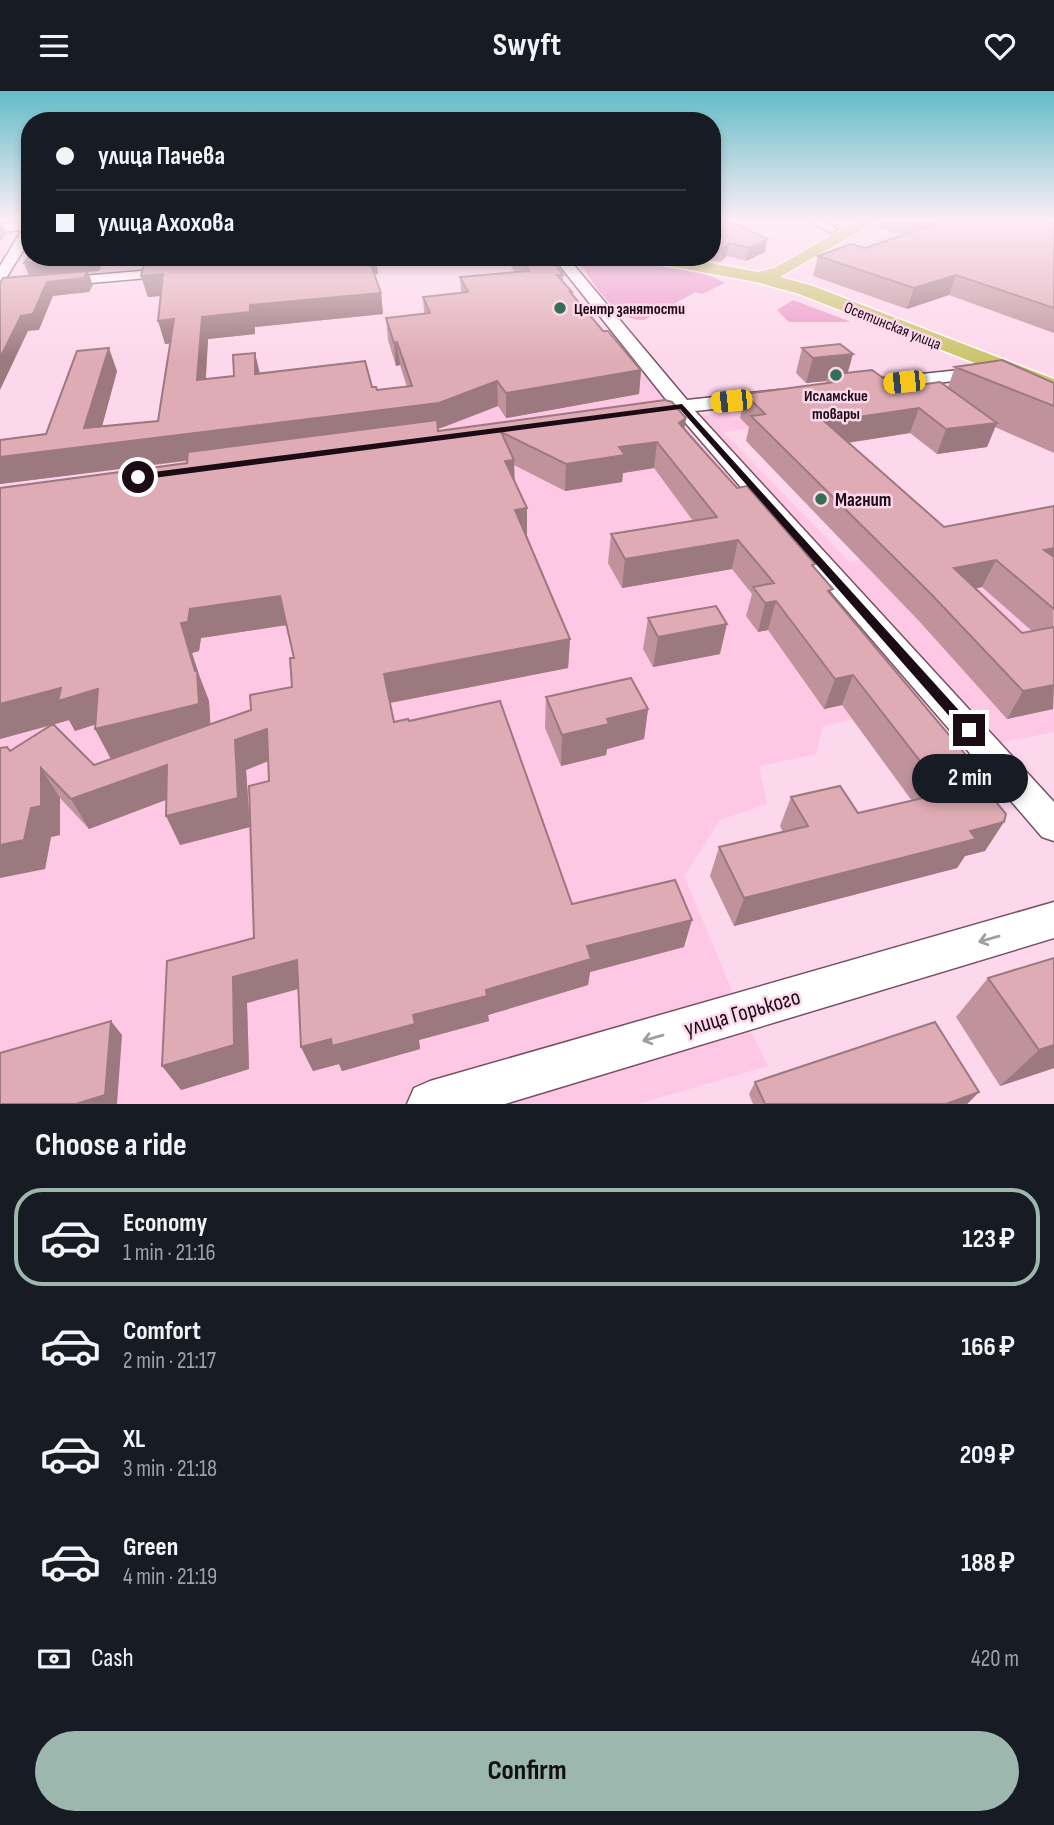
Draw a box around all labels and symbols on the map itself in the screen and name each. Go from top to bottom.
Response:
street label: Осетинская улица [841,298,944,354]
marker: Центр занятости [552,300,568,316]
place label: Центр занятости [574,300,685,319]
marker: Исламские товары [828,367,844,383]
car [883,369,926,395]
place label: Исламские товары [804,387,868,424]
car [710,388,753,414]
route start [122,461,154,493]
place label: Магнит [835,489,891,512]
marker: Магнит [813,491,829,507]
route end [953,714,985,746]
callout: 2 min [911,755,1027,803]
one-way arrow [978,934,1000,947]
street label: улица Горького [681,983,804,1043]
one-way arrow [642,1033,664,1046]

